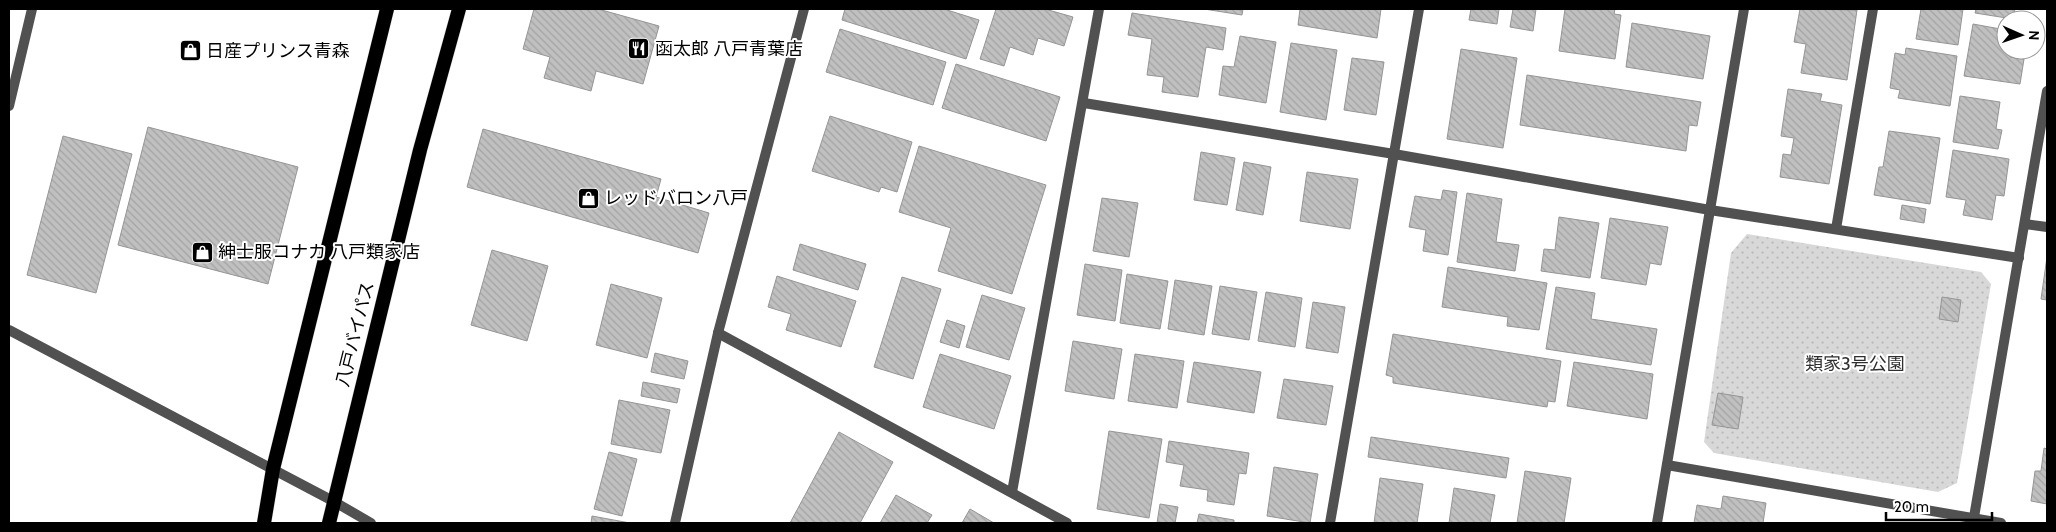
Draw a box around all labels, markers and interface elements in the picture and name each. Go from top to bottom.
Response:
north arrow [1996,10,2046,60]
text: N [2025,30,2043,41]
restaurant icon: 函太郎 八戸青葉店 [627,37,651,61]
place label: 函太郎 八戸青葉店 [655,38,803,60]
shop icon: 日産プリンス青森 [178,39,202,63]
place label: 日産プリンス青森 [206,40,350,62]
shop icon: レッドバロン八戸 [576,186,600,210]
place label: レッドバロン八戸 [604,187,748,209]
shop icon: 紳士服コナカ 八戸類家店 [190,240,214,264]
place label: 紳士服コナカ 八戸類家店 [218,241,420,263]
street label: 八戸バイパス [331,279,379,389]
park label: 類家3号公園 [1805,353,1905,375]
scale bar [1886,490,1992,522]
text: 20 m [1894,498,1929,516]

